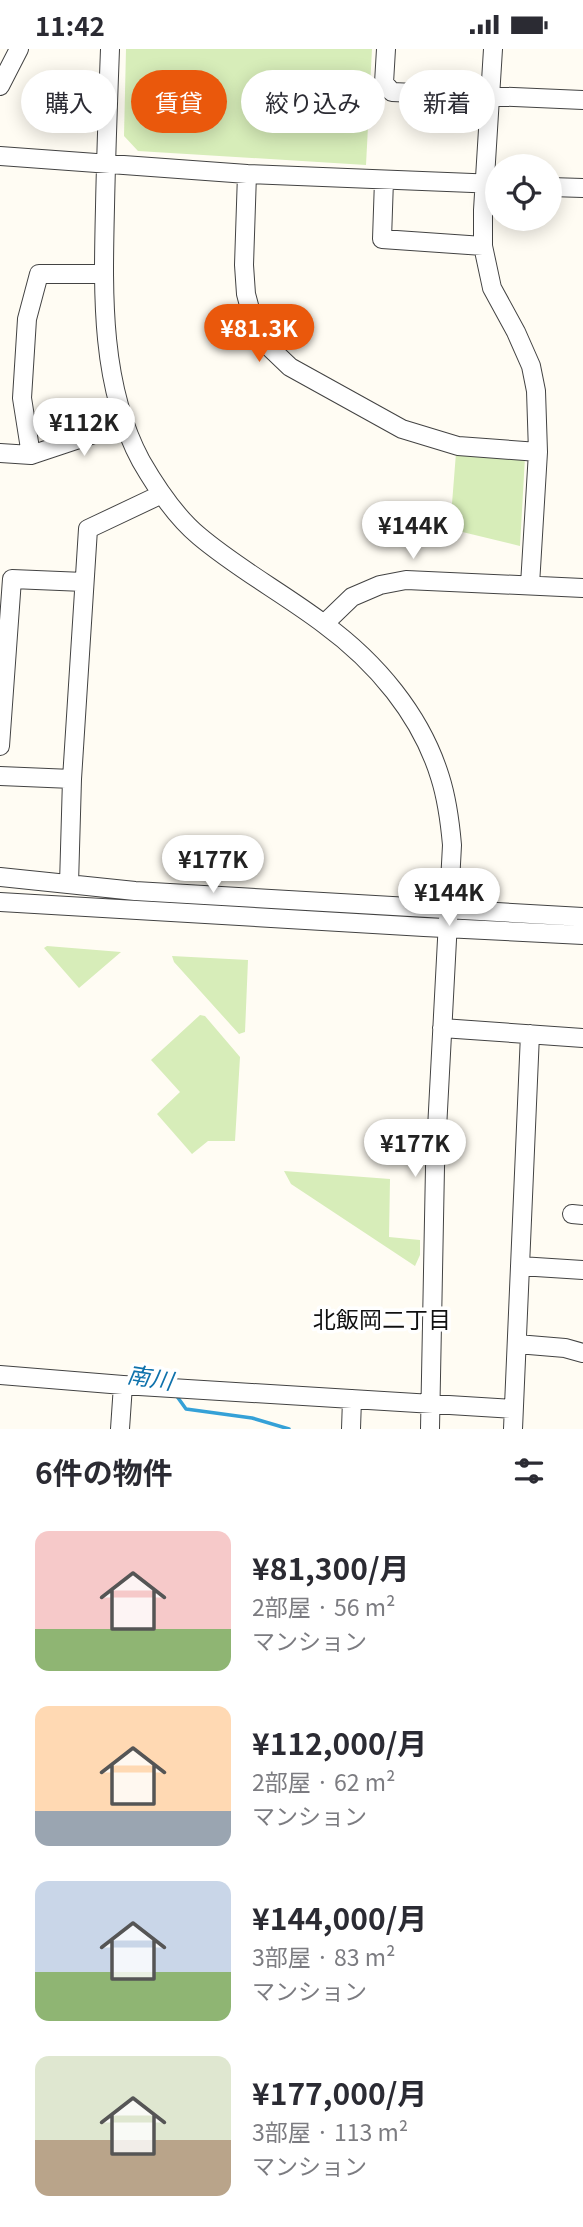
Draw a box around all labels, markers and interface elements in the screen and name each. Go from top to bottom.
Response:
text: 11:42 [35,6,105,43]
chip: 購入 [21,70,117,133]
chip: 賃貸 [131,70,227,133]
chip: 絞り込み [241,70,385,133]
chip: 新着 [399,70,495,133]
map controls [485,154,562,231]
button: locate [485,154,562,231]
pin: ¥81.3K [202,305,316,364]
text: ¥81.3K [220,310,298,344]
pin: ¥112K [35,399,133,458]
text: ¥112K [49,404,119,438]
pin: ¥144K [364,501,462,561]
text: ¥144K [378,507,448,541]
pin: ¥177K [164,835,262,895]
text: ¥177K [178,841,248,875]
pin: ¥144K [400,869,498,928]
text: ¥144K [414,874,484,908]
pin: ¥177K [366,1119,464,1179]
text: ¥177K [380,1125,450,1159]
district label: 北飯岡二丁目 [313,1301,451,1335]
water label: 南川 [125,1356,179,1397]
text: 6件の物件 [35,1449,173,1493]
icon: filters [510,1452,548,1490]
text: ¥81,300/月 [252,1545,410,1589]
icon: home [91,1559,175,1643]
text: 2部屋 · 56 m² [252,1589,395,1623]
text: マンション [252,1623,367,1657]
text: ¥112,000/月 [252,1720,427,1764]
icon: home [91,1734,175,1818]
text: 2部屋 · 62 m² [252,1764,395,1798]
text: マンション [252,1798,367,1832]
text: ¥144,000/月 [252,1895,427,1939]
icon: home [91,1909,175,1993]
text: 3部屋 · 83 m² [252,1939,395,1973]
text: マンション [252,1973,367,2007]
text: ¥177,000/月 [252,2070,427,2114]
icon: home [91,2084,175,2168]
text: 3部屋 · 113 m² [252,2114,408,2148]
text: マンション [252,2148,367,2182]

